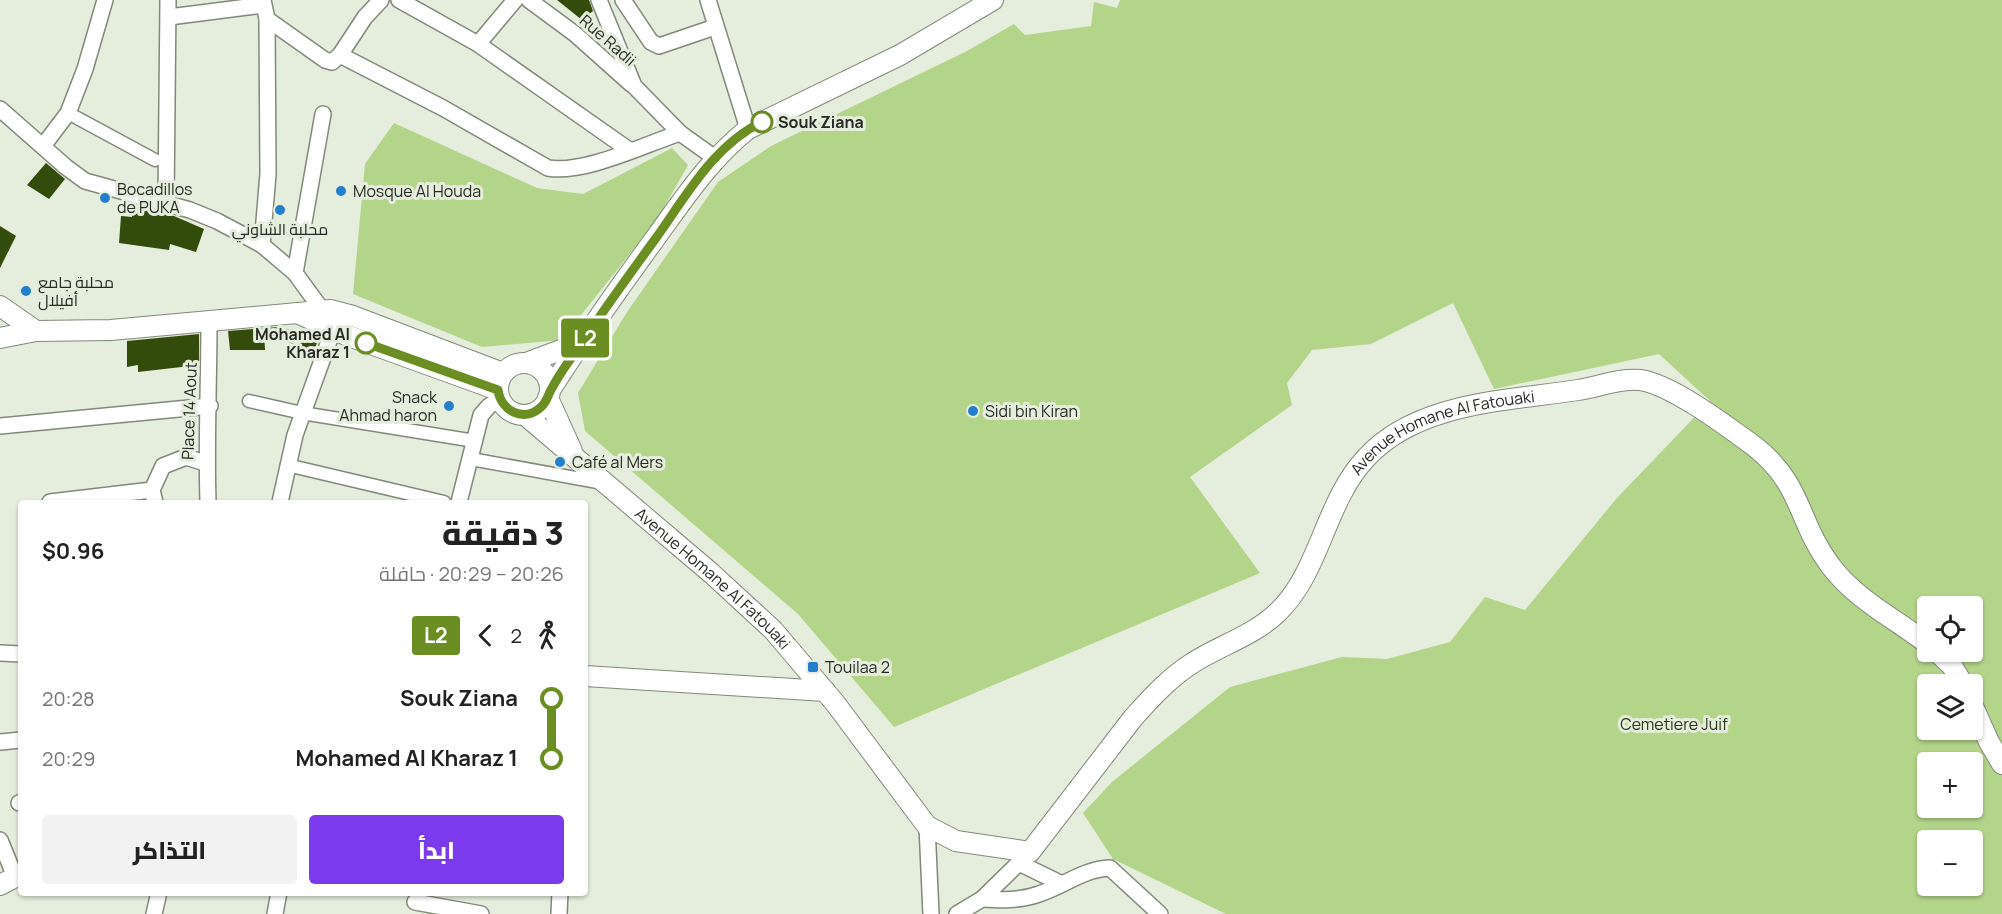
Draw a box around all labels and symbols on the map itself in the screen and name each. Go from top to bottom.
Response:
street label: Rue Radii [575,9,641,71]
marker: Souk Ziana [751,111,773,133]
place label: Souk Ziana [778,111,864,133]
place label: Bocadillos de PUKA [117,178,192,218]
place label: Mosque Al Houda [353,180,481,202]
marker: Mosque Al Houda [334,184,348,198]
marker: Bocadillos de PUKA [98,191,112,205]
marker: محلبة الشاوني [273,203,287,217]
place label: محلبة الشاوني [232,218,328,243]
place label: محلبة جامع أفيلال [38,271,114,311]
marker: محلبة جامع أفيلال [19,284,33,298]
line badge: L2 [558,318,612,358]
place label: Mohamed Al Kharaz 1 [255,323,350,363]
marker: Mohamed Al Kharaz 1 [355,332,377,354]
street label: Place 14 Aout [176,362,202,460]
street label: Avenue Homane Al Fatouaki [1345,385,1536,479]
place label: Snack Ahmad haron [339,386,438,426]
marker: Snack Ahmad haron [442,399,456,413]
place label: Sidi bin Kiran [985,400,1078,422]
marker: Sidi bin Kiran [966,404,980,418]
place label: Café al Mers [572,451,663,473]
marker: Café al Mers [553,455,567,469]
street label: Avenue Homane Al Fatouaki [631,502,796,654]
place label: Touilaa 2 [825,656,890,678]
marker: Touilaa 2 [806,660,820,674]
park label: Cemetiere Juif [1620,713,1728,735]

